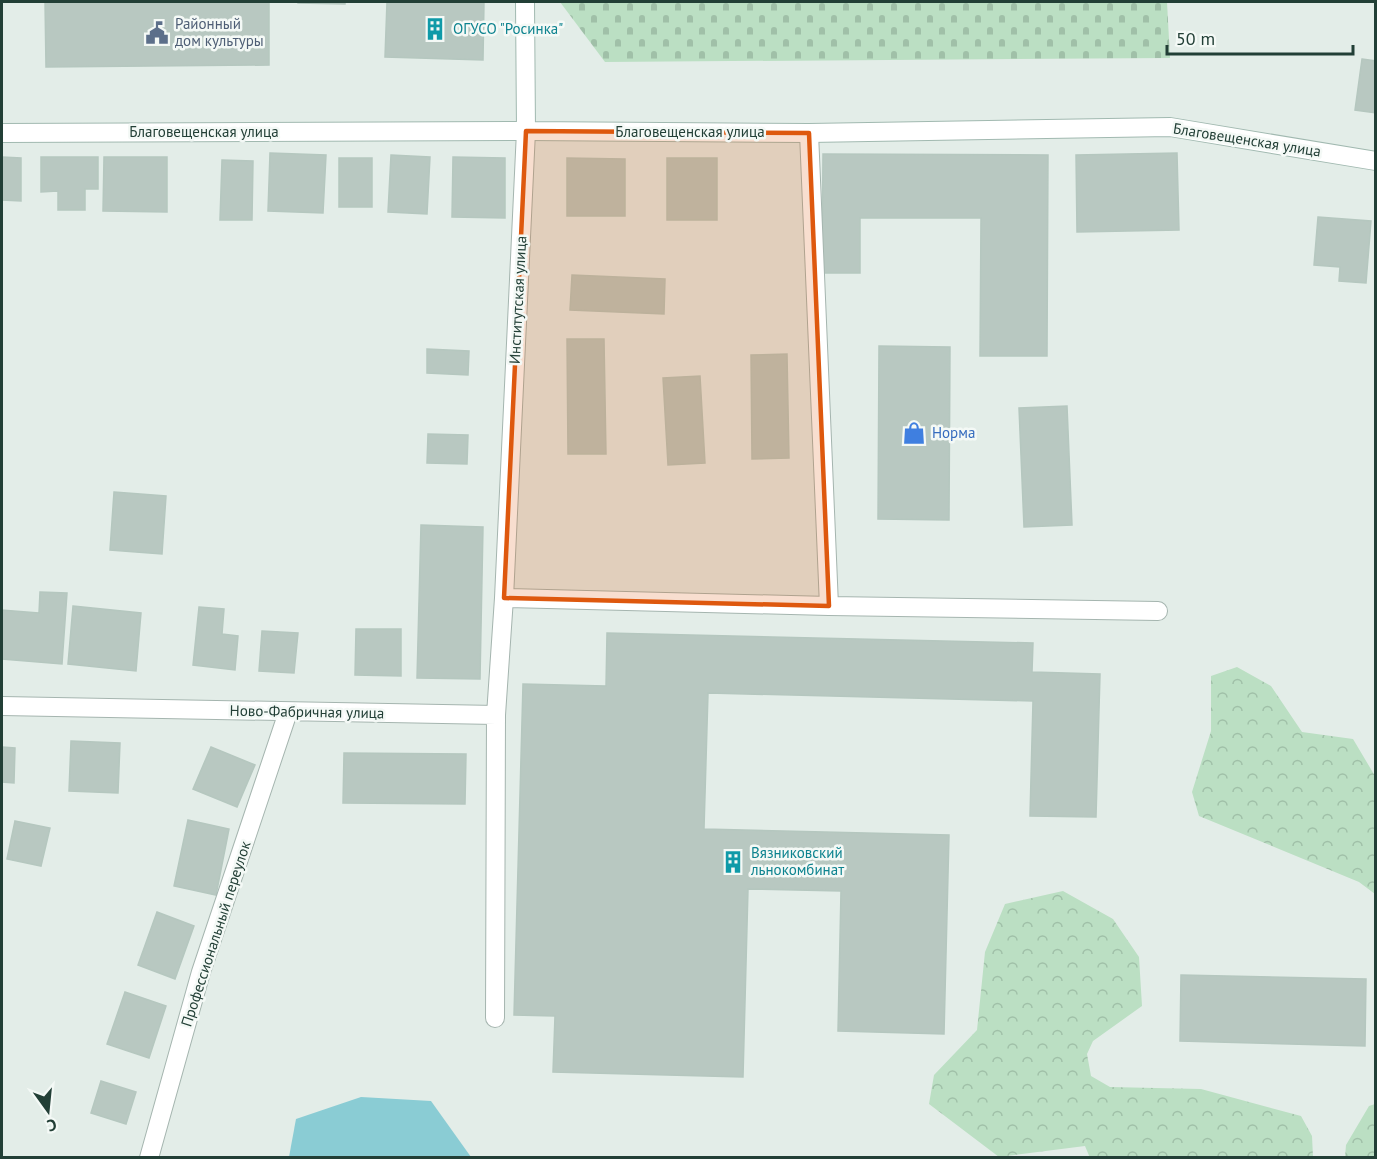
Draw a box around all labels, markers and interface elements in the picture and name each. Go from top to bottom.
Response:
place label: Районный дом культуры [175,14,264,50]
building icon: ОГУСО "Росинка" [422,16,448,42]
scale bar [1167,18,1353,56]
place label: ОГУСО "Росинка" [453,19,563,38]
public building icon: Районный дом культуры [144,20,170,46]
text: 50 m [1176,27,1215,50]
street label: Благовещенская улица [1172,118,1322,161]
street label: Благовещенская улица [129,122,279,141]
street label: Благовещенская улица [615,122,765,141]
street label: Институтская улица [505,235,530,365]
shop icon: Норма [901,420,927,446]
place label: Норма [932,423,975,442]
street label: Ново-Фабричная улица [229,701,385,722]
street label: Профессиональный переулок [177,838,255,1029]
place label: Вязниковский льнокомбинат [750,843,844,879]
building icon: Вязниковский льнокомбинат [720,849,746,875]
north arrow [18,1081,78,1141]
text: С [45,1115,59,1136]

